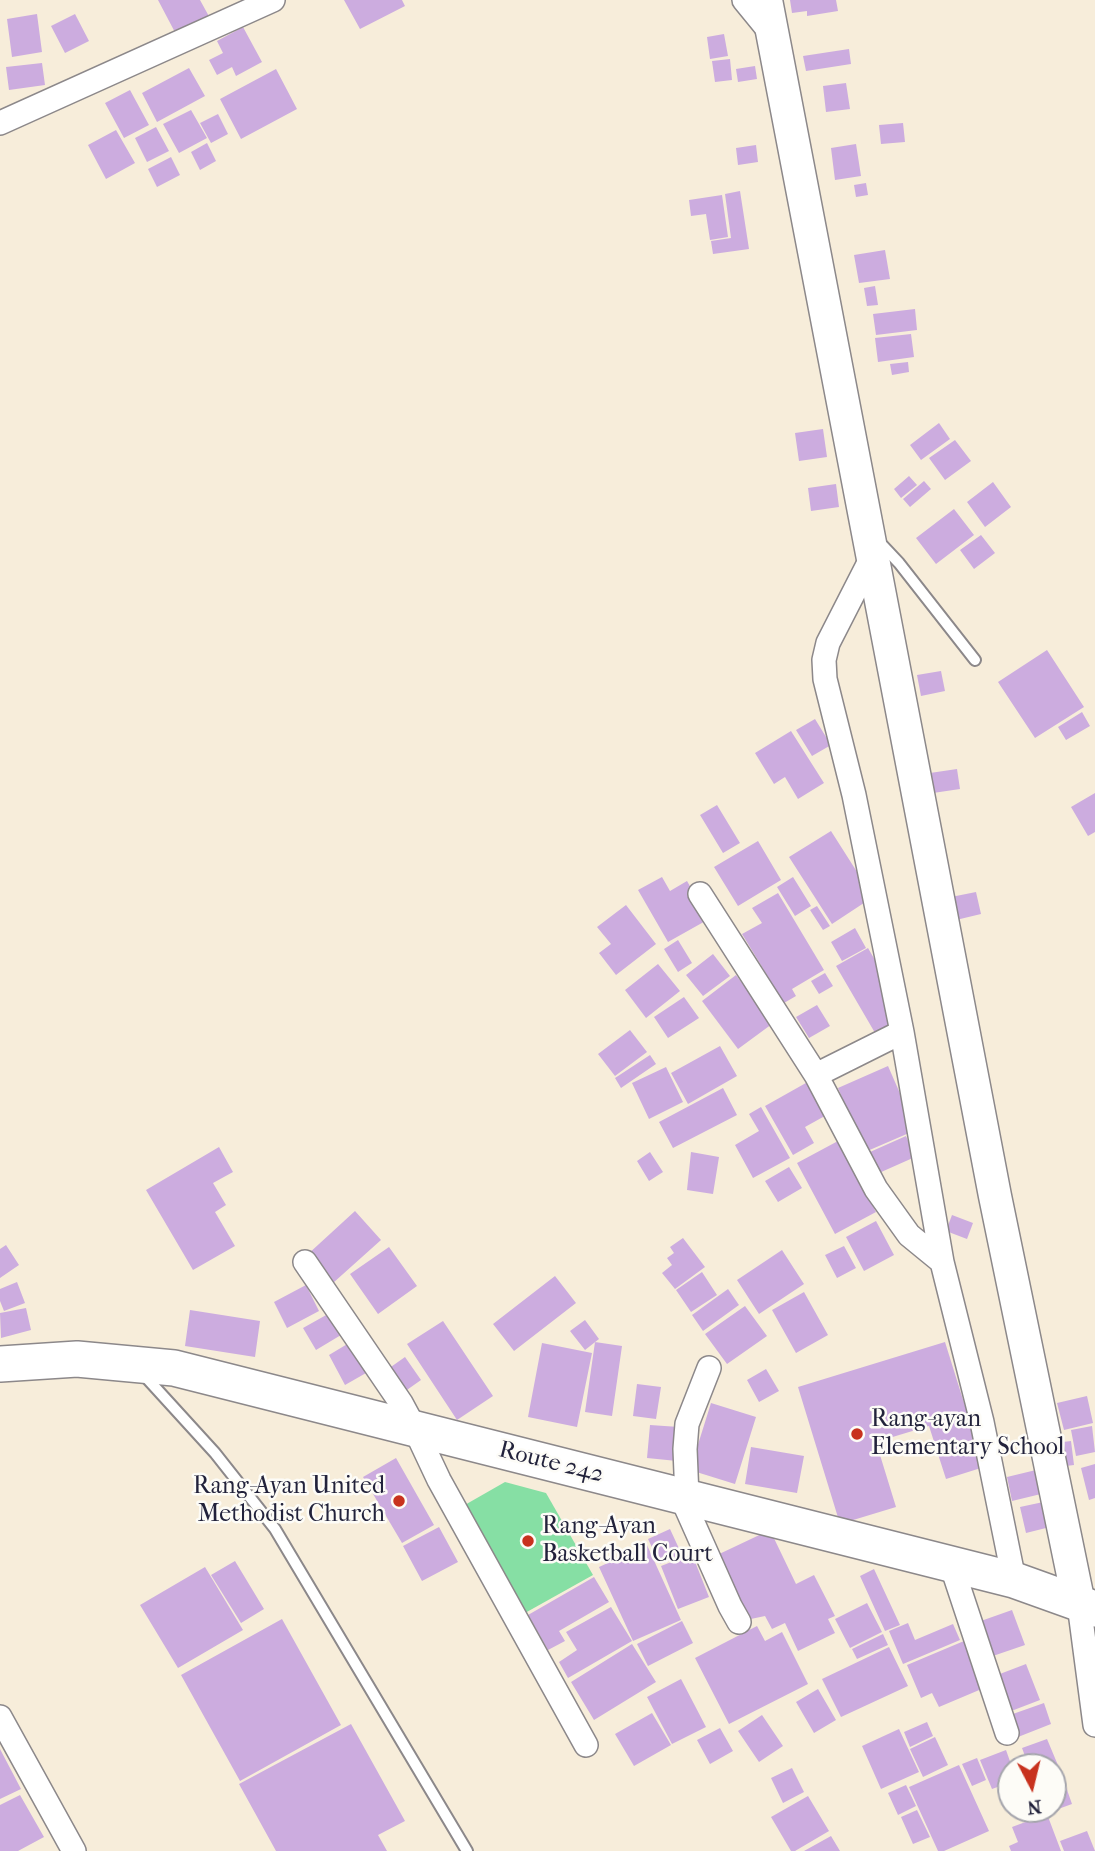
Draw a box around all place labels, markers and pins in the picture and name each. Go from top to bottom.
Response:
place label: Rang-ayan Elementary School [871,1406,1064,1462]
marker: Rang-ayan Elementary School [849,1426,865,1442]
place label: Rang-Ayan United Methodist Church [193,1473,385,1529]
marker: Rang-Ayan United Methodist Church [391,1493,407,1509]
place label: Rang-Ayan Basketball Court [542,1513,713,1569]
marker: Rang-Ayan Basketball Court [520,1533,536,1549]

